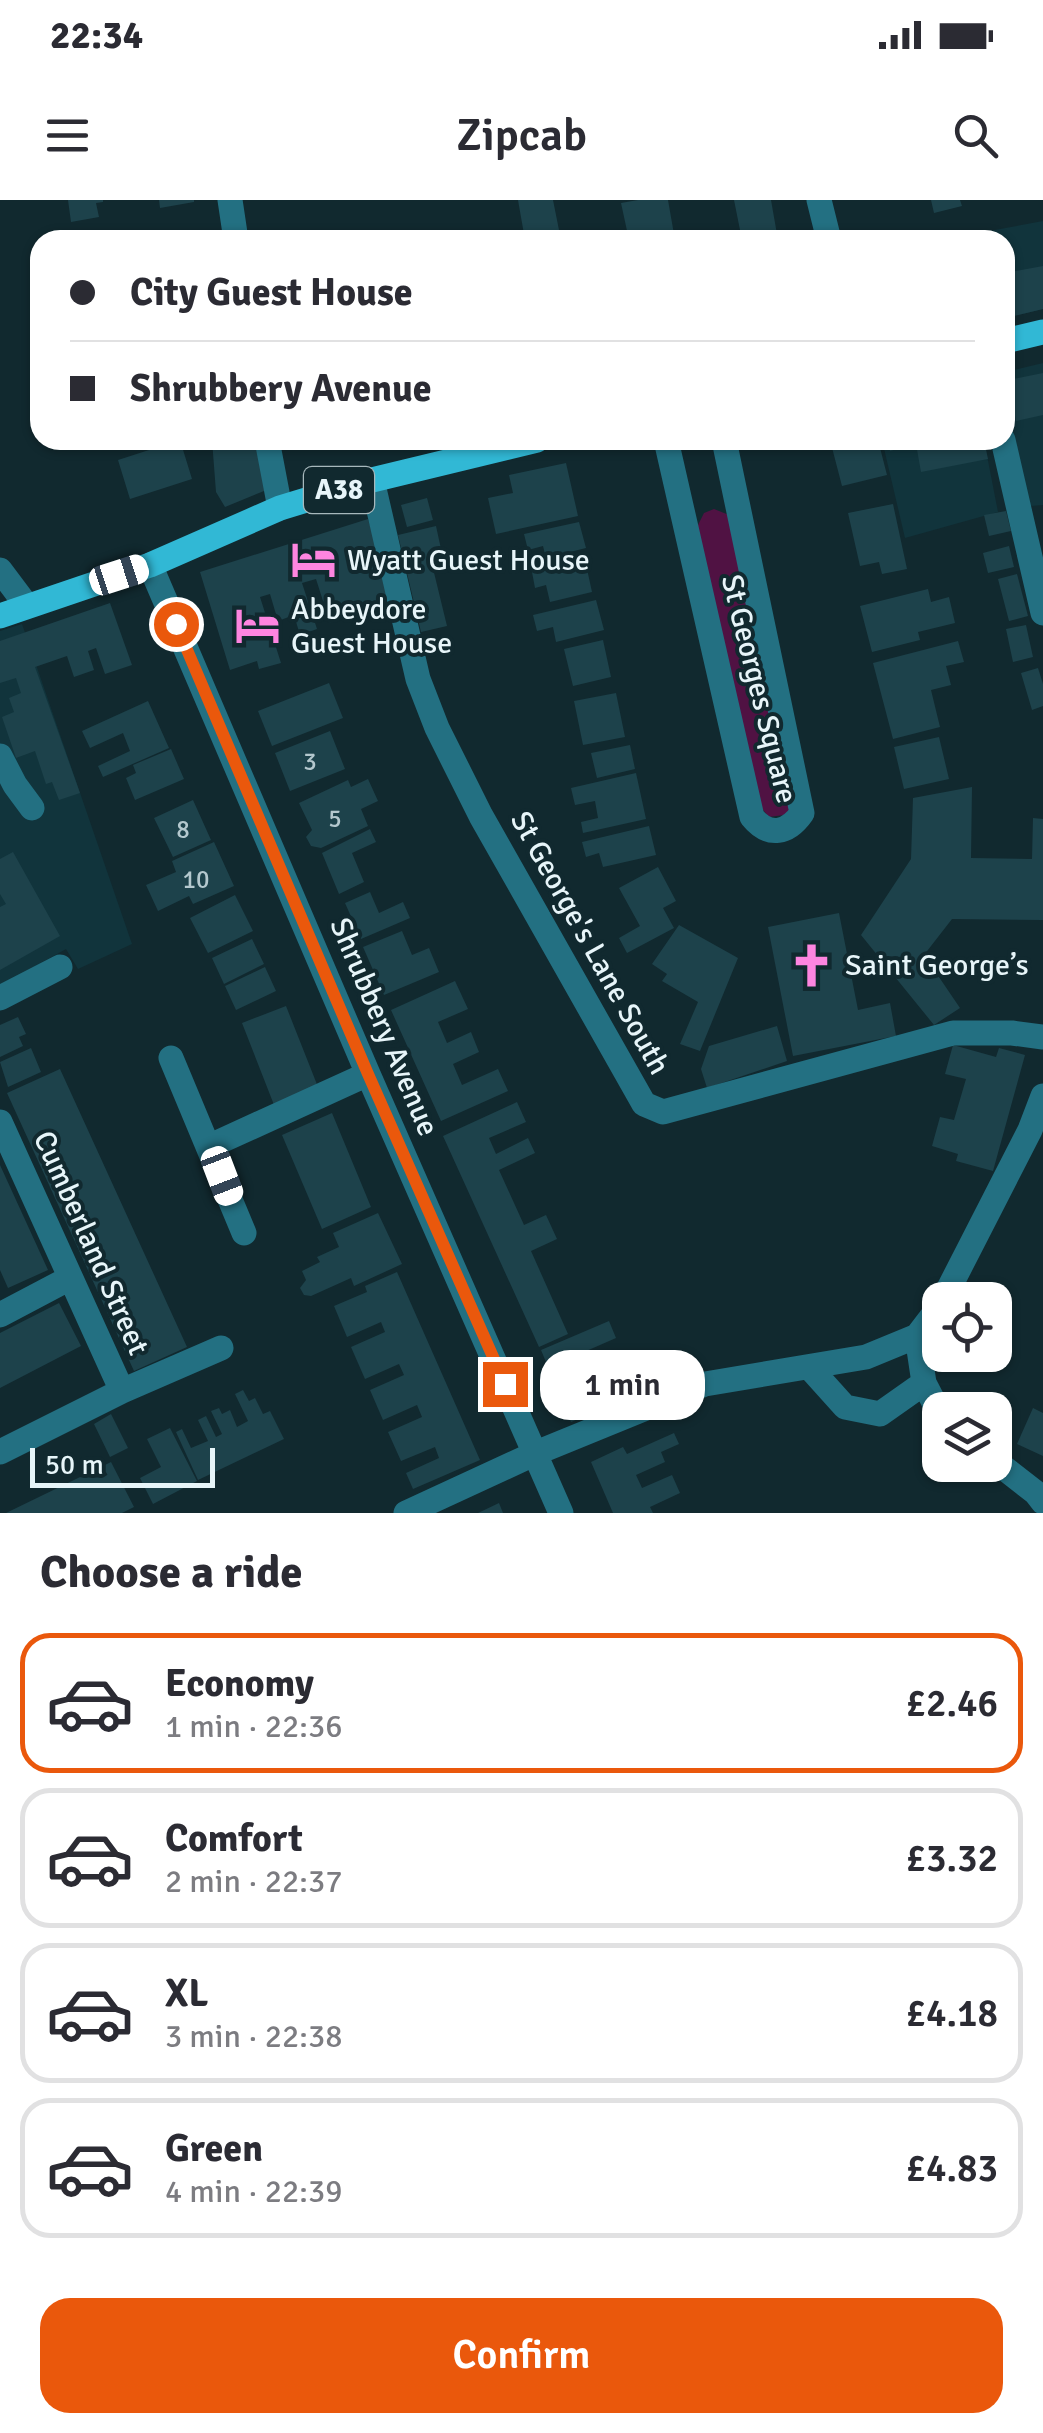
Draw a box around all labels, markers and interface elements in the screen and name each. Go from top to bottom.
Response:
text: 22:34 [50,12,143,59]
icon: menu [40,108,95,163]
text: Zipcab [456,108,587,163]
icon: search [948,108,1003,163]
text: City Guest House [130,269,413,316]
text: Shrubbery Avenue [130,365,432,412]
road number: A38 [304,467,374,513]
hotel icon: Wyatt Guest House [290,536,338,584]
place label: Wyatt Guest House [347,542,590,579]
car [86,551,152,599]
street label: St Georges Square [713,571,805,807]
place label: Abbeydore Guest House [291,591,452,662]
route start [154,602,199,647]
hotel icon: Abbeydore Guest House [234,602,282,650]
house number: 3 [303,746,317,777]
house number: 5 [328,803,342,834]
street label: St George's Lane South [502,805,678,1081]
house number: 8 [176,814,190,845]
house number: 10 [182,864,210,895]
street label: Shrubbery Avenue [321,912,447,1142]
church icon: Saint George’s [788,941,836,989]
place label: Saint George’s [845,947,1029,984]
street label: Cumberland Street [25,1125,157,1361]
car [197,1143,247,1209]
map controls [922,1282,1012,1482]
button: locate [922,1282,1012,1372]
callout: 1 min [540,1349,705,1419]
route end [483,1362,528,1407]
text: 1 min [584,1365,661,1404]
button: layers [922,1392,1012,1482]
scale bar [30,1443,215,1488]
text: 50 m [45,1448,104,1482]
text: Choose a ride [40,1545,303,1600]
icon: car [45,1658,135,1748]
text: Economy [165,1660,314,1707]
text: £2.46 [905,1680,998,1727]
text: 1 min · 22:36 [165,1707,343,1746]
icon: car [45,1813,135,1903]
text: Comfort [165,1815,303,1862]
text: £3.32 [905,1835,998,1882]
text: 2 min · 22:37 [165,1862,343,1901]
icon: car [45,1968,135,2058]
text: XL [165,1970,208,2017]
text: £4.18 [905,1990,998,2037]
text: 3 min · 22:38 [165,2017,343,2056]
icon: car [45,2123,135,2213]
text: Green [165,2125,263,2172]
text: £4.83 [905,2145,998,2192]
text: 4 min · 22:39 [165,2172,343,2211]
button: Confirm [40,2298,1003,2413]

